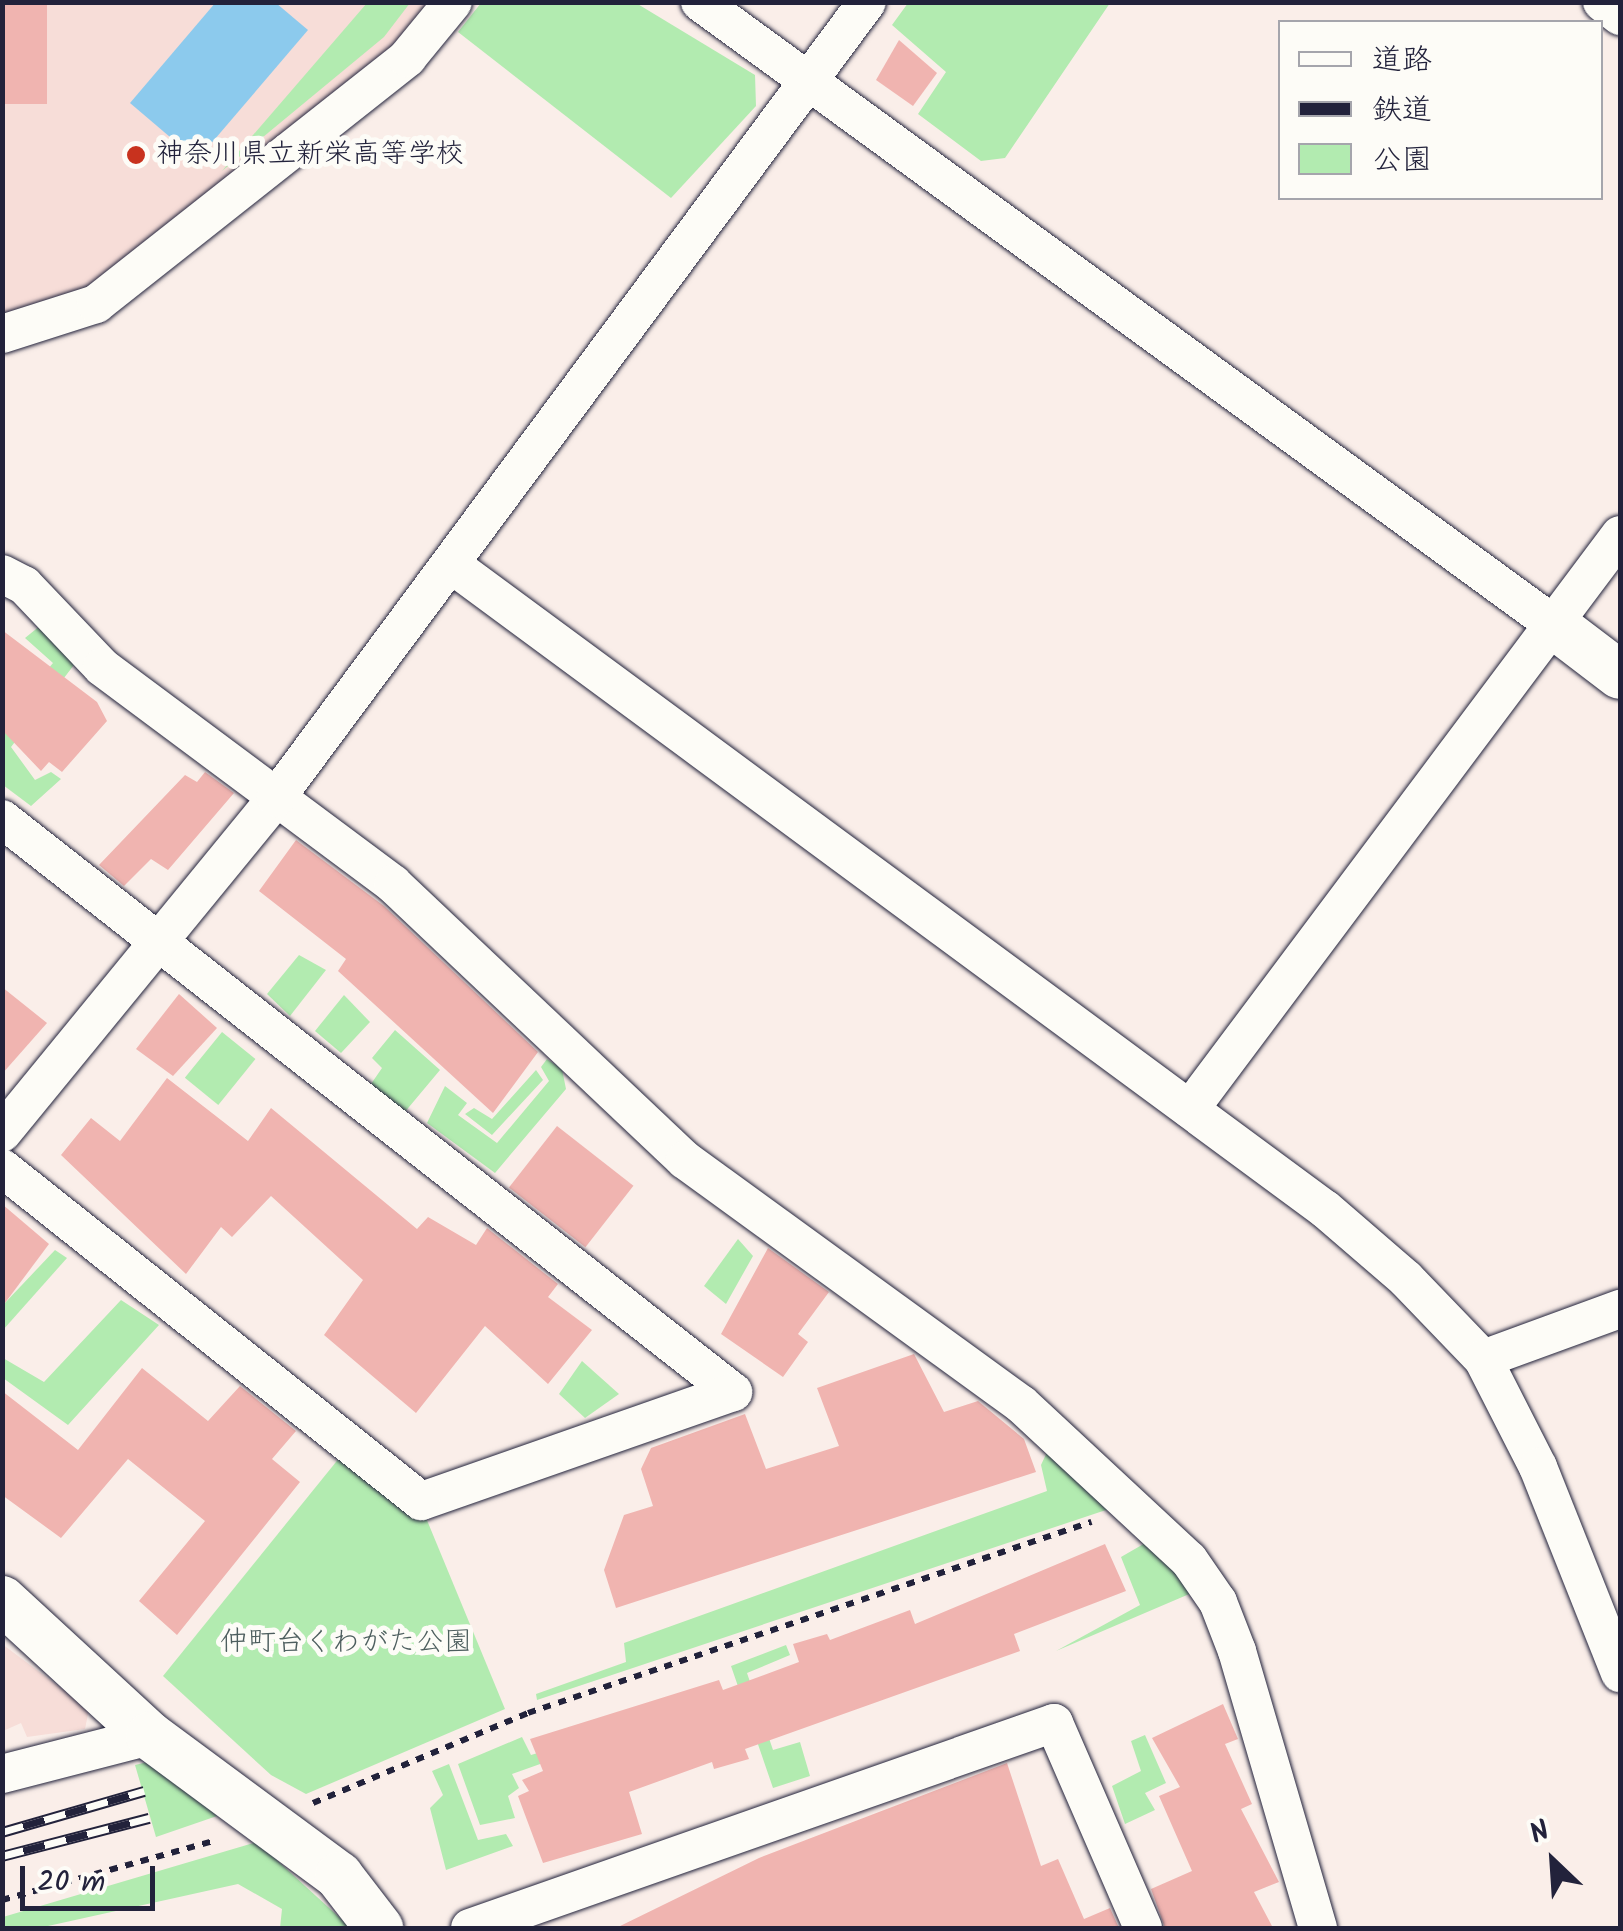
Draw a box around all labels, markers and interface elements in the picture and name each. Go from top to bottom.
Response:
legend [1278,20,1603,200]
text: 道路 [1372,37,1432,85]
text: 鉄道 [1372,87,1432,135]
text: 公園 [1372,137,1432,185]
place label: 神奈川県立新栄高等学校 [156,138,464,172]
marker: 神奈川県立新栄高等学校 [125,144,147,166]
park label: 仲町台くわがた公園 [220,1626,472,1660]
text: N [1523,1809,1558,1857]
north arrow [1503,1811,1603,1911]
scale bar [25,1846,160,1908]
text: 20 m [37,1859,105,1907]

